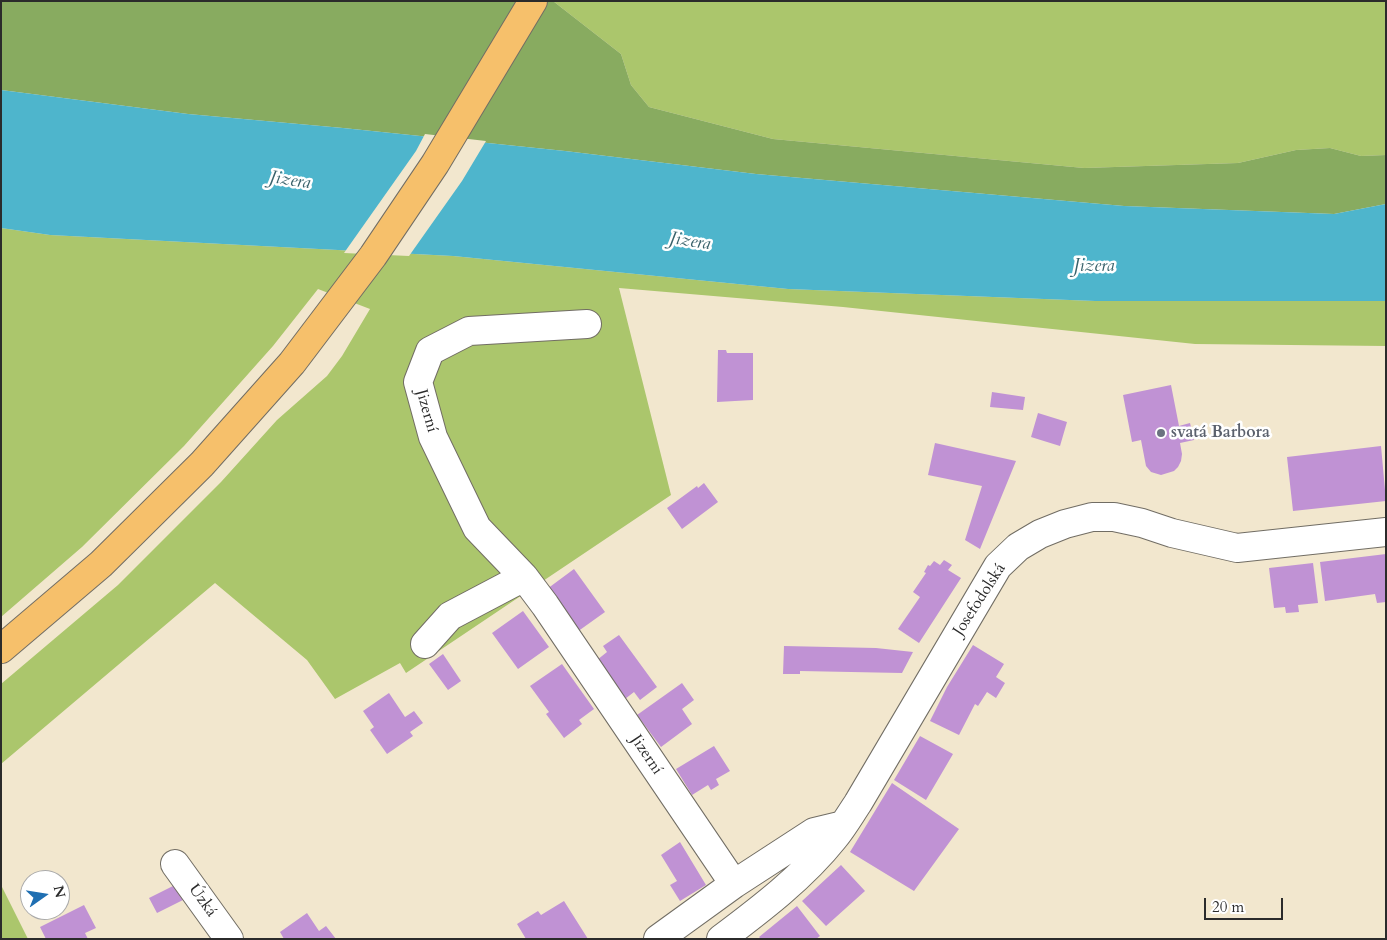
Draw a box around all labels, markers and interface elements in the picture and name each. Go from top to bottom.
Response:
water label: Jizera [268,167,312,195]
water label: Jizera [668,228,712,256]
water label: Jizera [1073,256,1115,278]
street label: Jizerní [411,387,441,435]
place label: svatá Barbora [1171,423,1270,443]
marker: svatá Barbora [1155,427,1167,439]
street label: Josefodolská [950,560,1010,640]
street label: Jizerní [626,731,666,779]
north arrow [20,870,70,920]
street label: Úzká [184,881,220,921]
text: N [49,884,70,900]
scale bar [1207,888,1286,920]
text: 20 m [1212,897,1244,917]

